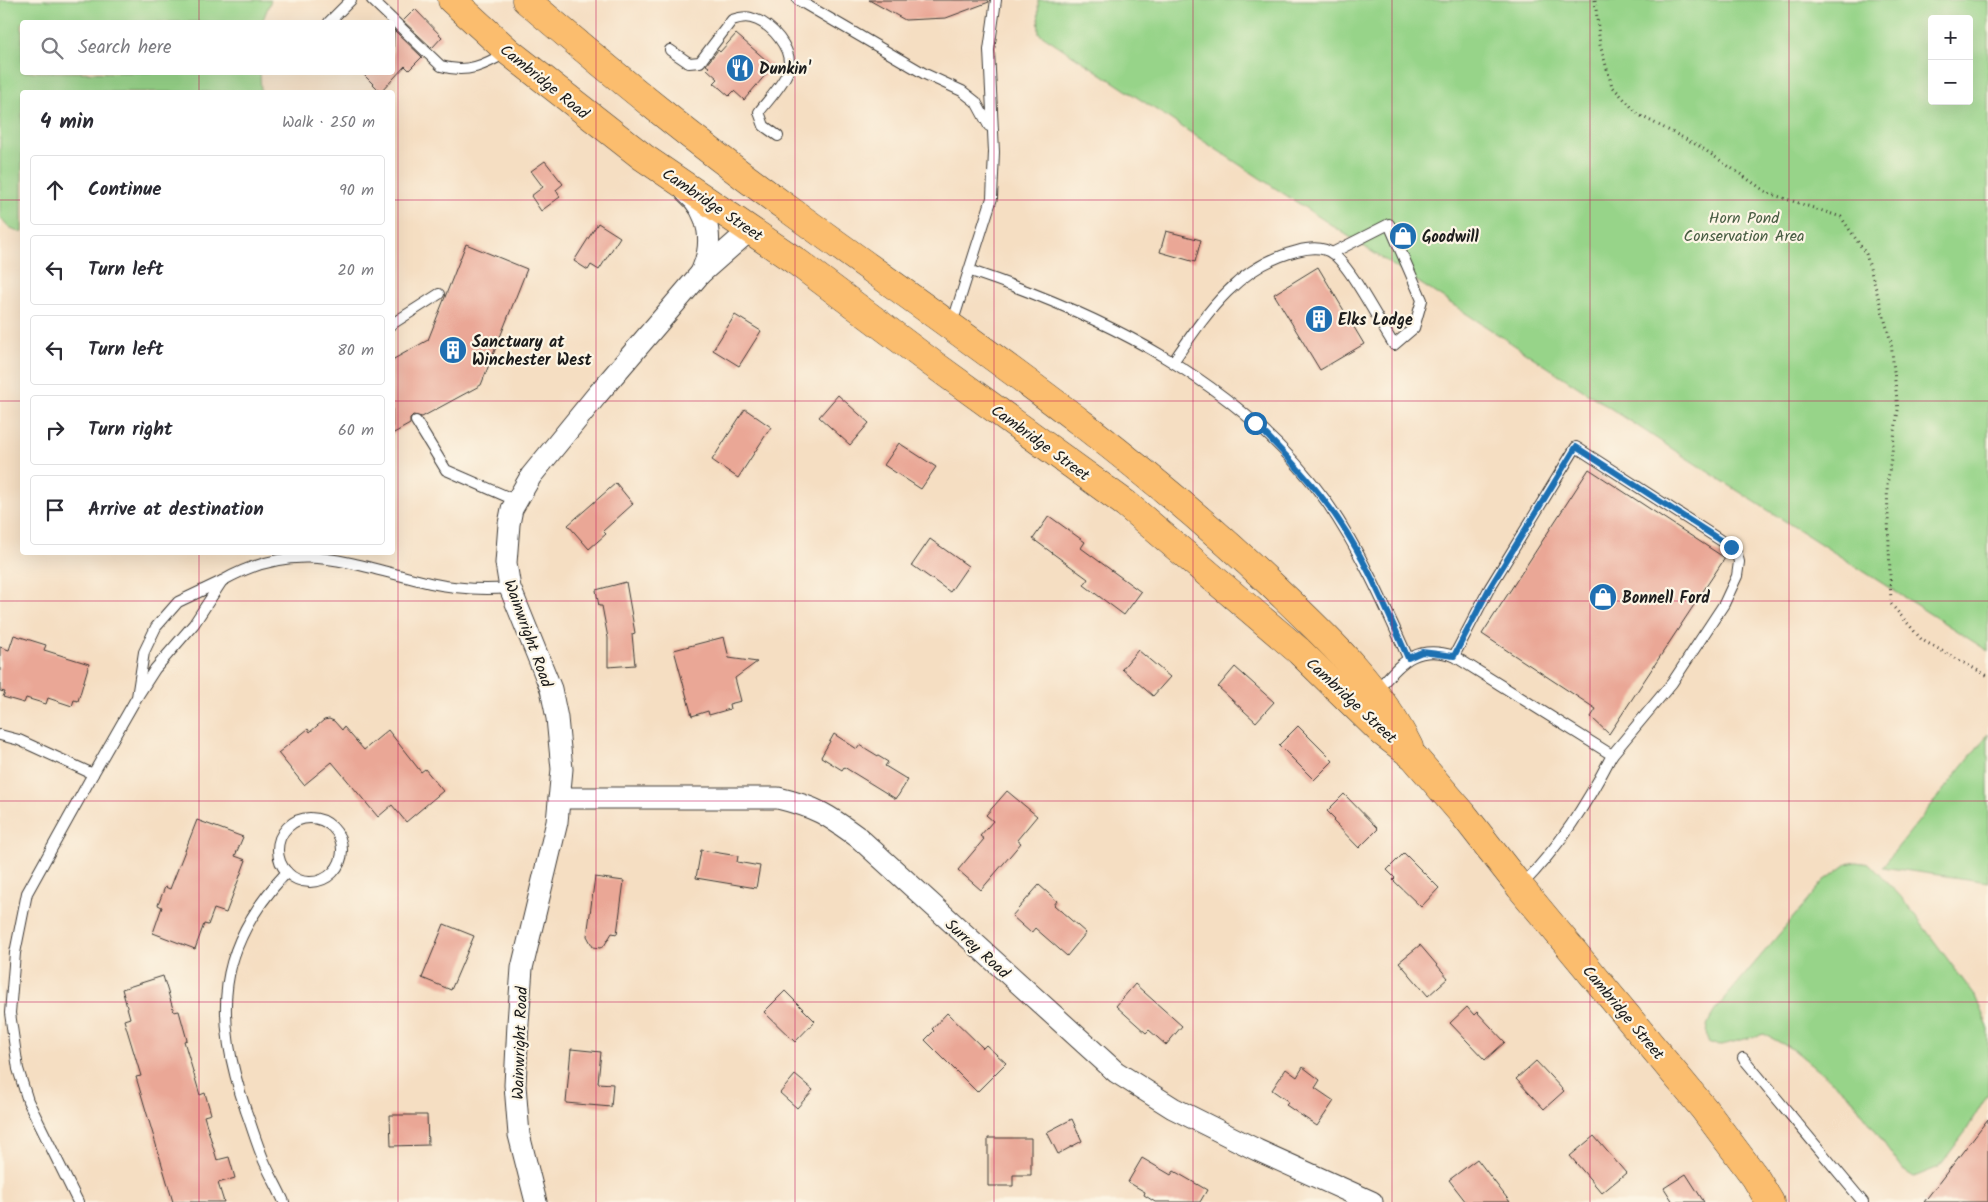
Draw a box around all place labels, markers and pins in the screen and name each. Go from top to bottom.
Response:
restaurant icon: Dunkin' [725,53,755,83]
place label: Dunkin' [759,57,812,82]
shop icon: Goodwill [1388,221,1418,251]
place label: Goodwill [1422,225,1480,250]
building icon: Elks Lodge [1304,304,1334,334]
place label: Elks Lodge [1338,308,1413,333]
place label: Sanctuary at Winchester West [472,330,593,373]
building icon: Sanctuary at Winchester West [438,335,468,365]
shop icon: Bonnell Ford [1588,582,1618,612]
place label: Bonnell Ford [1622,586,1710,611]

